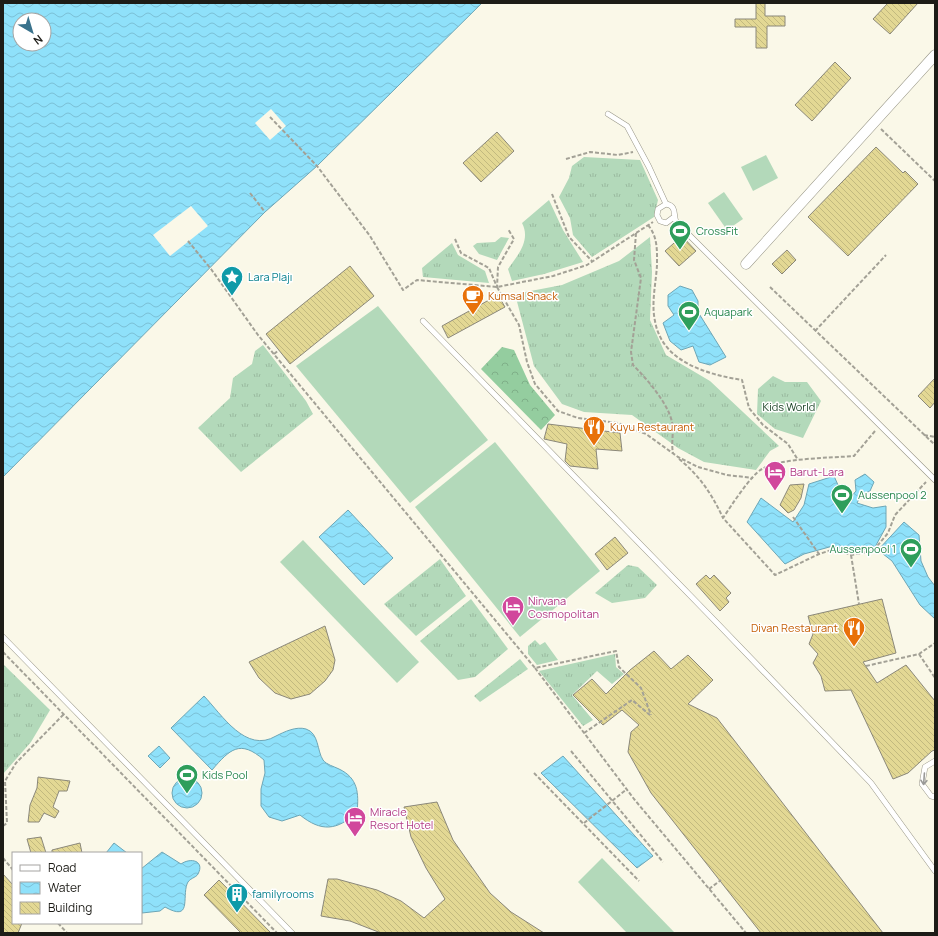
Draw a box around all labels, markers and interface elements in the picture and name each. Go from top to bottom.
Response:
north arrow [12,12,52,52]
text: N [31,32,46,49]
sports icon: CrossFit [667,218,693,251]
place label: CrossFit [696,223,738,238]
place icon: Lara Plajı [219,264,245,297]
place label: Lara Plajı [248,269,292,284]
cafe icon: Kumsal Snack [460,283,486,316]
place label: Kumsal Snack [488,288,558,303]
sports icon: Aquapark [676,299,702,332]
place label: Aquapark [704,304,753,319]
park label: Kids World [763,399,815,414]
restaurant icon: Kuyu Restaurant [581,414,607,447]
place label: Kuyu Restaurant [610,419,694,434]
hotel icon: Barut-Lara [762,459,788,492]
place label: Barut-Lara [790,464,844,479]
sports icon: Aussenpool 2 [829,482,855,515]
place label: Aussenpool 2 [858,487,926,502]
sports icon: Aussenpool 1 [898,536,924,569]
place label: Aussenpool 1 [830,541,896,556]
place label: Nirvana Cosmopolitan [528,593,599,621]
hotel icon: Nirvana Cosmopolitan [500,594,526,627]
restaurant icon: Divan Restaurant [841,615,867,648]
place label: Divan Restaurant [751,620,838,635]
sports icon: Kids Pool [174,762,200,795]
place label: Kids Pool [202,767,248,782]
one-way arrow [920,772,928,785]
place label: Miracle Resort Hotel [370,804,433,832]
hotel icon: Miracle Resort Hotel [342,805,368,838]
legend [12,852,142,924]
text: Road [48,859,76,876]
text: Water [48,879,82,896]
building icon: familyrooms [224,881,250,914]
place label: familyrooms [252,886,314,901]
text: Building [48,899,92,916]

